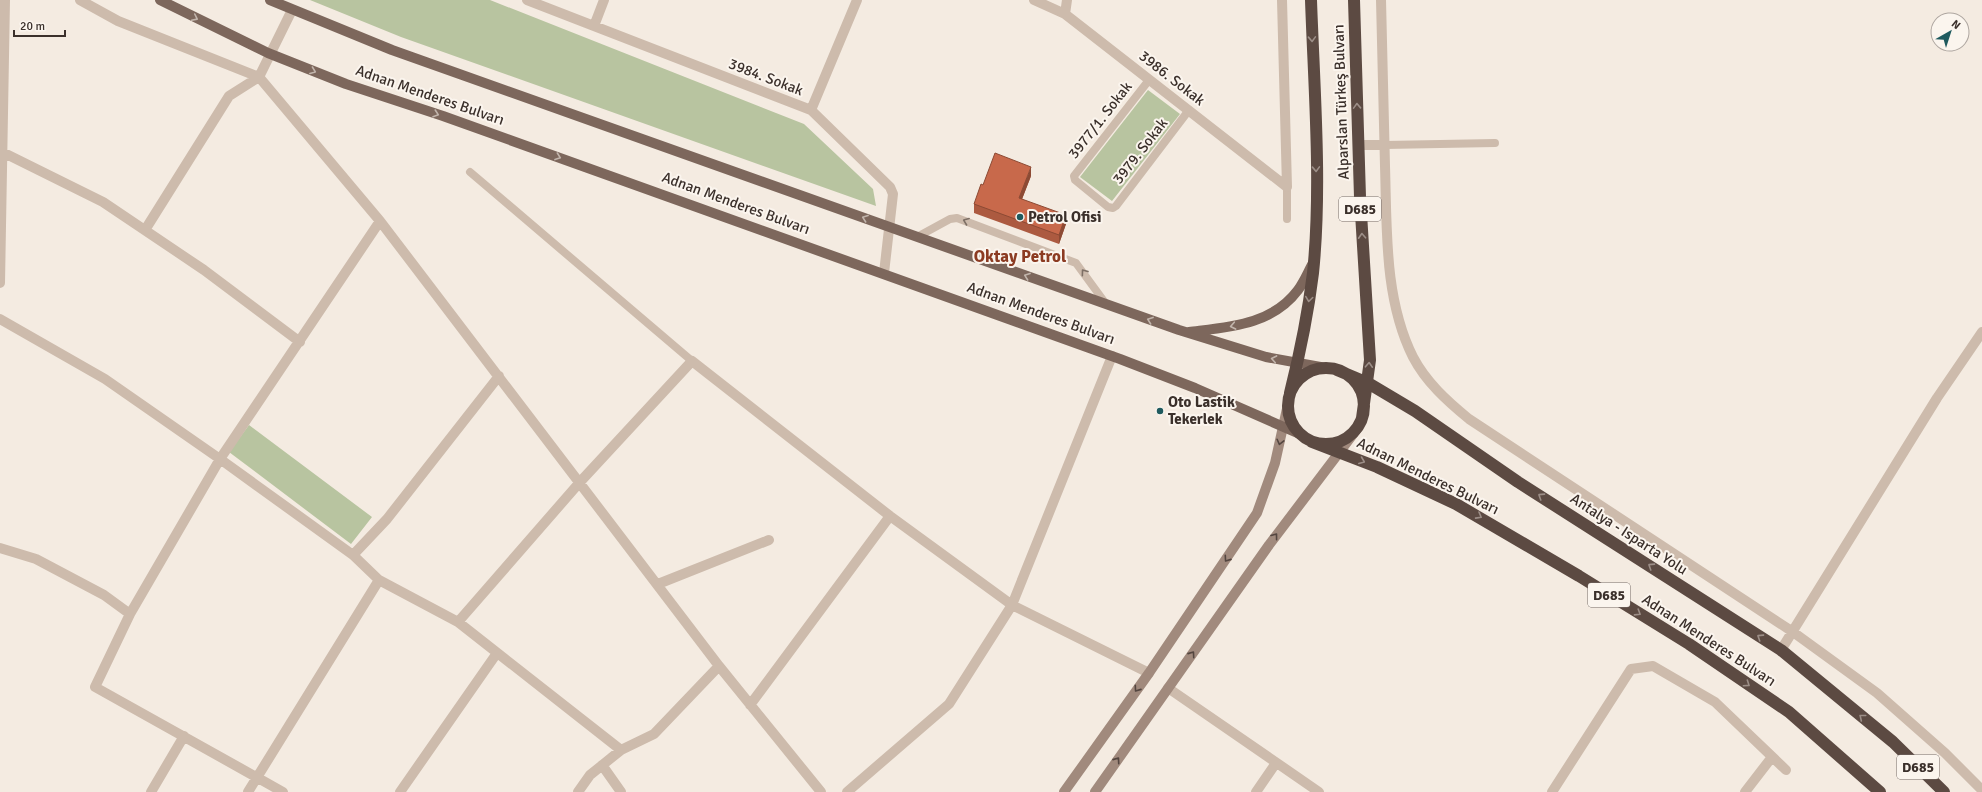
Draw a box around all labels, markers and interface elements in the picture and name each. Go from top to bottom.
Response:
scale bar [14,12,65,38]
north arrow [1930,12,1970,52]
one-way arrow [190,13,198,21]
text: N [1949,17,1963,32]
text: 20 m [20,19,45,34]
street label: Alparslan Türkeş Bulvarı [1329,24,1353,180]
one-way arrow [1308,36,1316,42]
street label: 3986. Sokak [1136,47,1209,110]
street label: 3984. Sokak [726,55,806,100]
street label: Adnan Menderes Bulvarı [353,61,507,129]
one-way arrow [310,66,317,74]
street label: 3977/1. Sokak [1064,77,1136,162]
one-way arrow [1353,103,1361,109]
one-way arrow [432,109,439,117]
street label: 3979. Sokak [1109,114,1172,187]
one-way arrow [555,153,562,161]
one-way arrow [1312,166,1320,172]
street label: Adnan Menderes Bulvarı [660,168,812,238]
road number: D685 [1339,197,1381,221]
place label: Petrol Ofisi [1028,208,1102,226]
marker: Petrol Ofisi [1015,212,1025,222]
one-way arrow [862,215,869,223]
one-way arrow [962,218,969,226]
one-way arrow [1357,233,1366,239]
district label: Oktay Petrol [974,246,1066,267]
one-way arrow [1081,269,1089,276]
one-way arrow [1024,273,1031,281]
street label: Adnan Menderes Bulvarı [965,278,1117,348]
one-way arrow [1305,296,1314,302]
one-way arrow [1146,316,1153,324]
one-way arrow [1230,322,1237,330]
one-way arrow [1270,355,1277,363]
one-way arrow [1365,362,1374,368]
place label: Oto Lastik Tekerlek [1168,393,1235,428]
marker: Oto Lastik Tekerlek [1155,406,1165,416]
street label: Adnan Menderes Bulvarı [1354,434,1502,518]
one-way arrow [1277,439,1285,445]
one-way arrow [1358,456,1365,464]
street label: Antalya - Isparta Yolu [1567,489,1691,579]
one-way arrow [1538,494,1545,501]
one-way arrow [1475,512,1482,519]
one-way arrow [1270,534,1277,541]
one-way arrow [1225,555,1232,562]
one-way arrow [1648,564,1655,571]
road number: D685 [1588,583,1630,607]
street label: Adnan Menderes Bulvarı [1639,590,1779,690]
one-way arrow [1634,608,1641,616]
one-way arrow [1757,634,1764,641]
one-way arrow [1187,651,1195,658]
one-way arrow [1743,679,1750,687]
one-way arrow [1135,685,1142,692]
one-way arrow [1860,714,1867,721]
road number: D685 [1897,755,1939,779]
one-way arrow [1112,757,1120,764]

